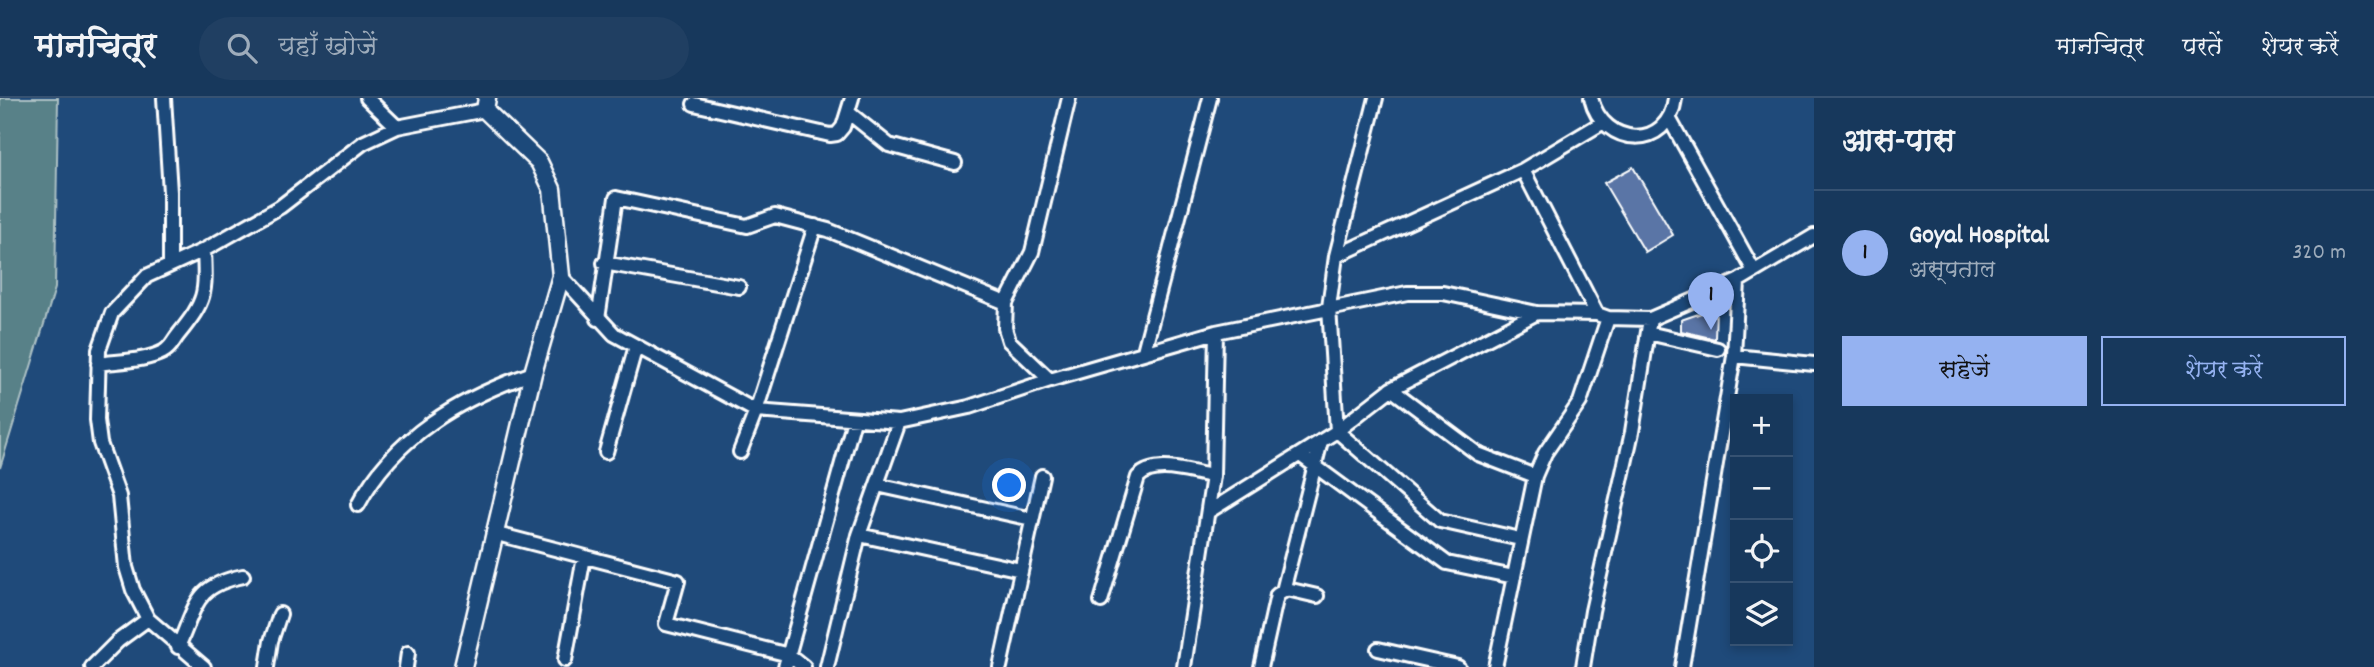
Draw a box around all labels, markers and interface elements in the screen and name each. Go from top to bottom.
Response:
search box [199,17,689,80]
text: मानचित्र [35,25,157,72]
icon: search [223,29,261,67]
text: यहाँ खोजें [279,30,377,67]
text: मानचित्र [2056,31,2144,65]
text: परतें [2182,31,2222,65]
text: शेयर करें [2260,31,2339,65]
text: आस-पास [1842,122,1954,165]
text: Goyal Hospital [1909,218,2049,255]
text: 1 [1862,237,1868,270]
text: 320 m [2292,237,2346,270]
text: अस्पताल [1909,255,1995,288]
pin: 1 [1688,272,1734,330]
button: सहेजें [1842,336,2087,406]
button: शेयर करें [2101,336,2346,406]
map controls [1730,394,1793,646]
button: + [1730,394,1793,457]
button: − [1730,457,1793,520]
your location [992,468,1026,502]
button: locate [1730,520,1793,583]
button: layers [1730,583,1793,646]

